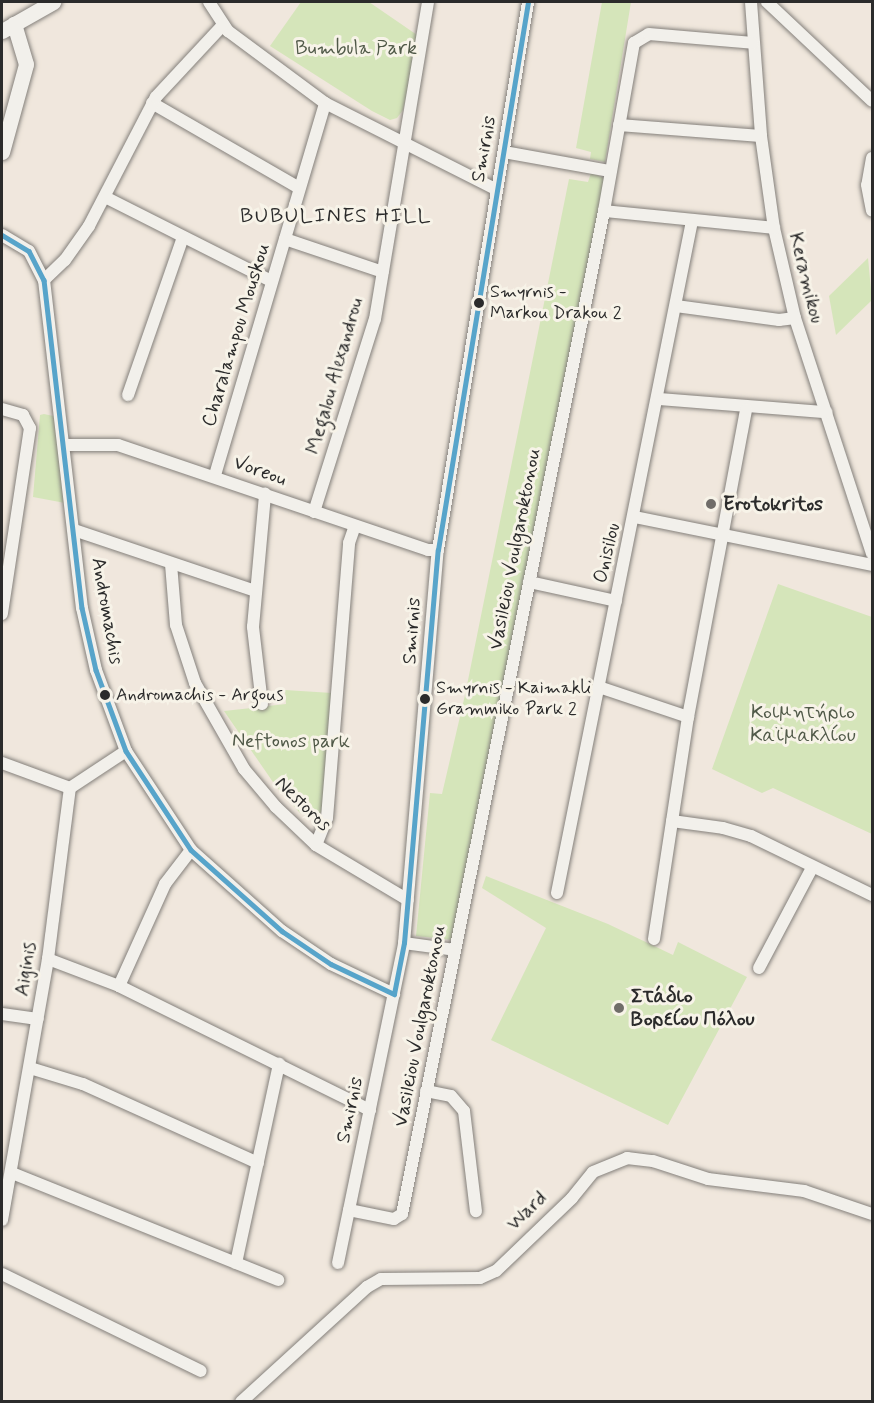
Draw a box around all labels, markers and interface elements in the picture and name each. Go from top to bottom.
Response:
park label: Bumbula Park [296,36,416,60]
street label: Smirnis [466,114,502,184]
district label: BUBULINES HILL [244,203,428,229]
street label: Keramikou [783,230,829,326]
street label: Charalampou Mouskou [197,242,275,428]
place label: Smyrnis - Markou Drakou 2 [490,282,622,324]
street label: Megalou Alexandrou [301,295,369,457]
marker: Smyrnis - Markou Drakou 2 [473,297,485,309]
street label: Vasileiou Voulgaroktonou [484,446,546,652]
street label: Voreou [230,450,290,492]
place label: Erotokritos [723,492,823,516]
marker: Erotokritos [704,497,718,511]
street label: Onisilou [588,520,626,586]
street label: Andromachis [86,556,128,666]
street label: Smirnis [398,597,426,665]
place label: Smyrnis - Kaimakli Grammiko Park 2 [436,678,591,720]
place label: Andromachis - Argous [116,684,283,706]
marker: Andromachis - Argous [99,689,111,701]
marker: Smyrnis - Kaimakli Grammiko Park 2 [419,693,431,705]
park label: Κοιμητήριο Καϊμακλίου [750,701,856,748]
park label: Neftonos park [233,729,349,753]
street label: Nestoros [270,771,336,837]
street label: Vasileiou Voulgaroktonou [389,923,451,1129]
street label: Aiginis [10,940,42,998]
place label: Στάδιο Βορείου Πόλου [631,984,755,1031]
marker: Στάδιο Βορείου Πόλου [612,1001,626,1015]
street label: Smirnis [331,1075,369,1145]
street label: Ward [502,1186,552,1236]

